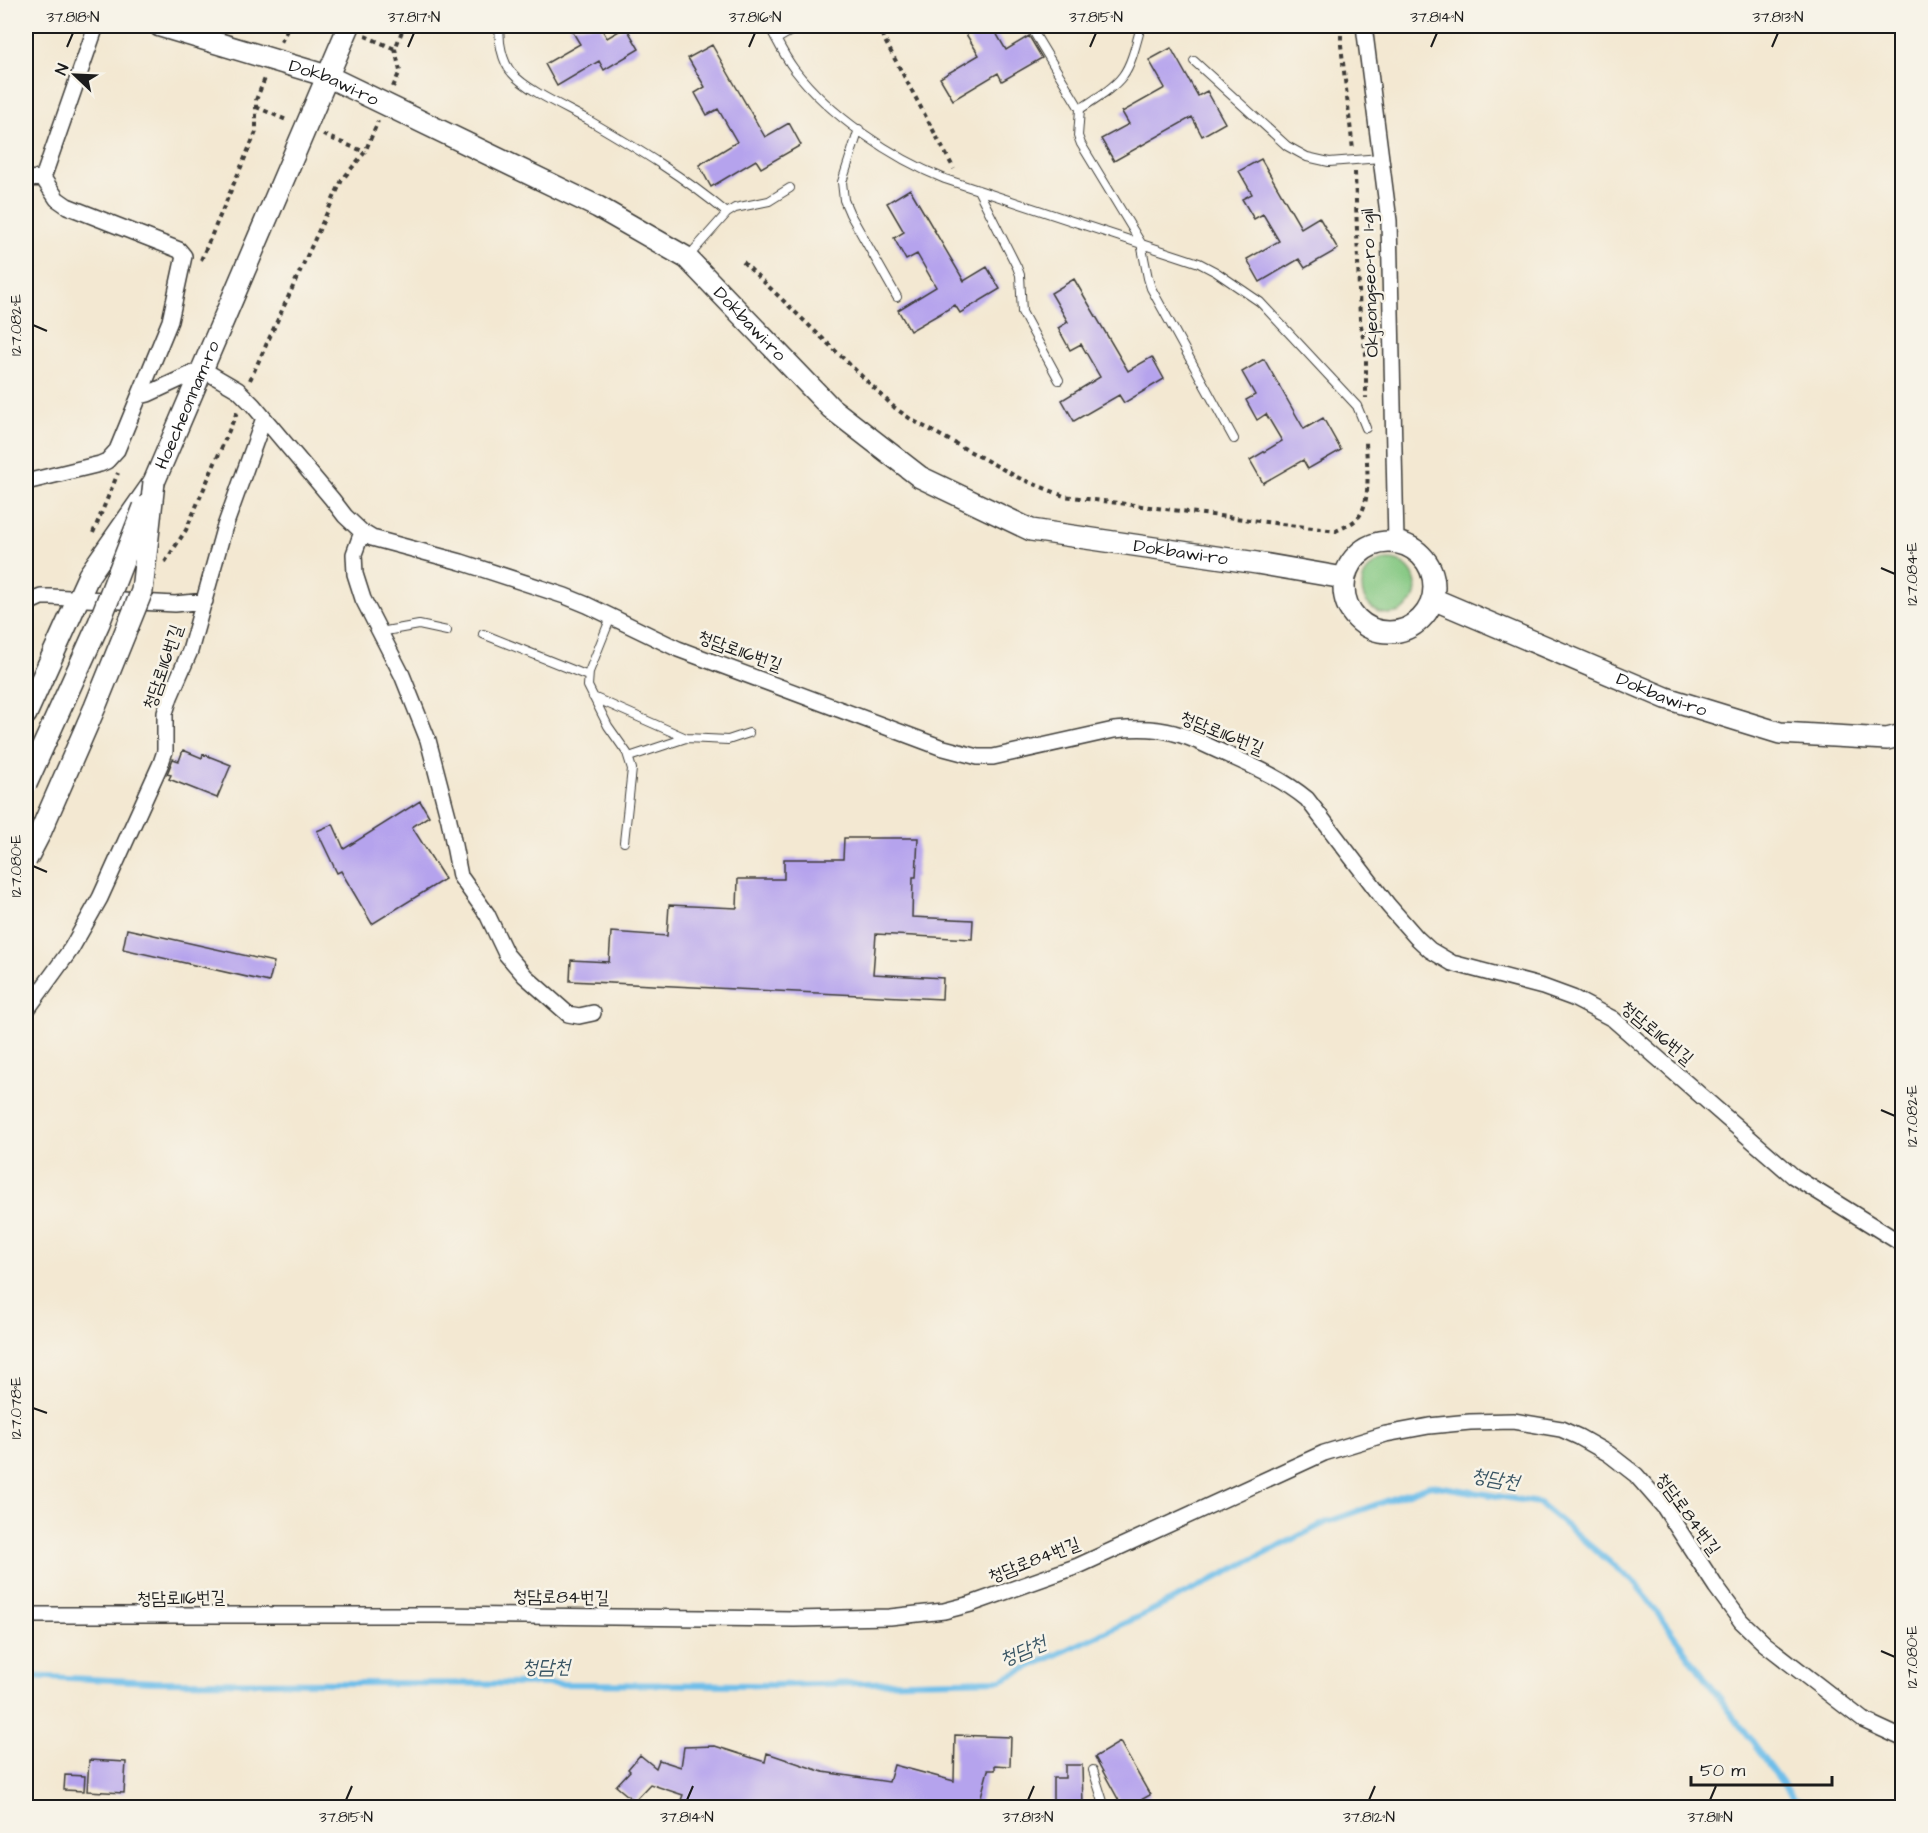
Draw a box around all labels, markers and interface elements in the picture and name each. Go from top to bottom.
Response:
text: 37.818°N [46,7,100,28]
text: 37.817°N [388,7,440,28]
text: 37.816°N [729,7,781,28]
text: 37.815°N [1069,7,1123,28]
text: 37.814°N [1410,7,1464,28]
text: 37.813°N [1753,7,1803,28]
north arrow [45,45,105,105]
street label: Dokbawi-ro [286,53,383,112]
text: N [50,61,74,78]
street label: Okjeongseo-ro 1-gil [1355,208,1386,358]
street label: Dokbawi-ro [708,281,792,367]
text: 127.082°E [6,294,27,356]
street label: Hoecheonnam-ro [148,337,226,473]
street label: Dokbawi-ro [1132,533,1230,571]
text: 127.084°E [1902,542,1923,606]
street label: 청담로116번길 [137,621,189,713]
street label: 청담로116번길 [694,624,786,678]
street label: Dokbawi-ro [1613,666,1710,722]
street label: 청담로116번길 [1176,705,1268,761]
text: 127.080°E [6,835,27,897]
street label: 청담로116번길 [1615,995,1699,1071]
text: 127.082°E [1902,1085,1923,1147]
text: 127.078°E [6,1377,27,1439]
water label: 청담천 [1469,1461,1523,1497]
street label: 청담로84번길 [1650,1468,1727,1561]
street label: 청담로84번길 [985,1531,1084,1589]
street label: 청담로84번길 [513,1584,610,1610]
street label: 청담로116번길 [137,1585,226,1611]
text: 127.080°E [1902,1626,1923,1688]
water label: 청담천 [995,1628,1052,1673]
water label: 청담천 [522,1653,572,1681]
scale bar [1691,1749,1832,1787]
text: 50 m [1700,1758,1745,1783]
text: 37.815°N [319,1807,373,1828]
text: 37.814°N [660,1807,714,1828]
text: 37.813°N [1003,1807,1053,1828]
text: 37.812°N [1343,1807,1395,1828]
text: 37.811°N [1687,1807,1733,1828]

